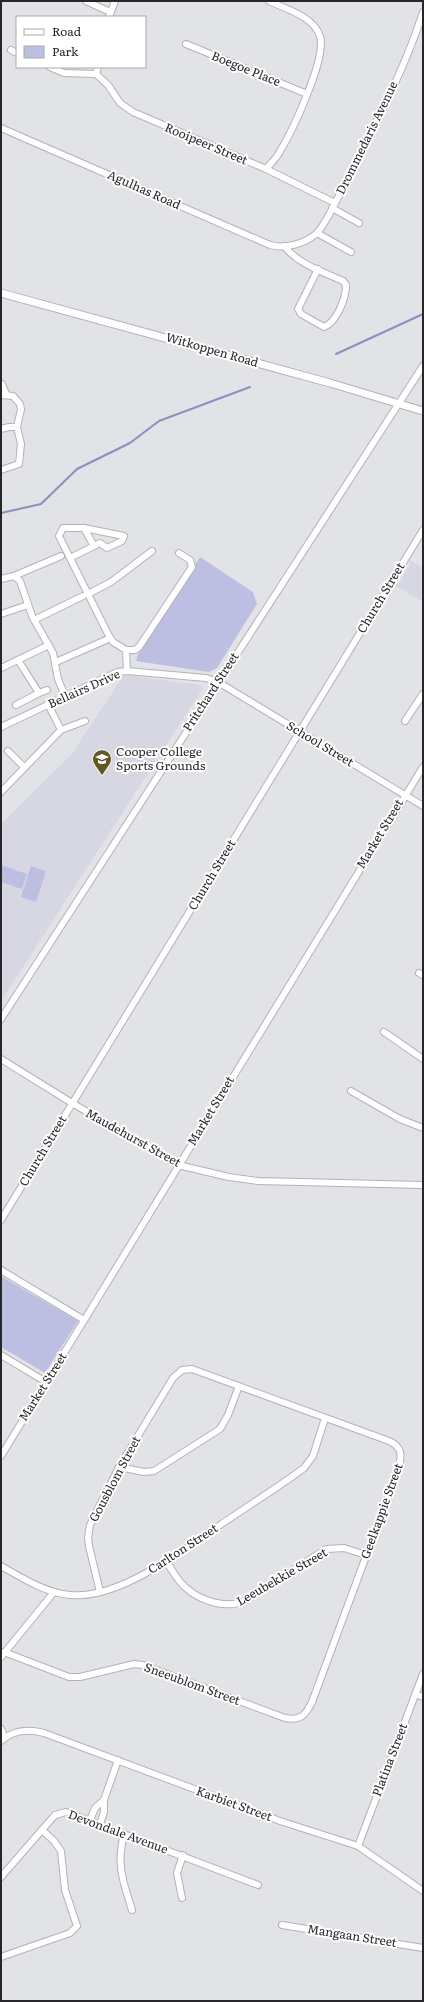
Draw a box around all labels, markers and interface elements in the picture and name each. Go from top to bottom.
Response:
legend [16,16,146,68]
text: Road [52,22,82,40]
text: Park [52,42,79,60]
street label: Boegoe Place [209,46,284,90]
street label: Drommedaris Avenue [331,78,401,197]
street label: Rooipeer Street [162,117,251,169]
street label: Agulhas Road [105,165,184,214]
street label: Witkoppen Road [164,327,261,371]
street label: Church Street [352,559,408,636]
street label: Pritchard Street [178,648,243,735]
street label: Bellairs Drive [45,664,123,712]
street label: School Street [283,716,358,770]
place label: Cooper College Sports Grounds [116,742,206,774]
school or university icon: Cooper College Sports Grounds [91,748,113,776]
street label: Market Street [351,795,407,872]
street label: Church Street [183,836,239,913]
street label: Market Street [182,1072,238,1149]
street label: Maudehurst Street [82,1103,185,1171]
street label: Church Street [14,1112,70,1189]
street label: Market Street [14,1348,71,1424]
street label: Gousblom Street [84,1432,144,1525]
street label: Geelkappie Street [355,1460,407,1561]
street label: Carlton Street [144,1519,221,1578]
street label: Leeubekkie Street [233,1543,330,1610]
street label: Sneeublom Street [142,1657,243,1709]
street label: Platina Street [367,1720,411,1799]
street label: Karbiet Street [194,1781,275,1825]
street label: Devondale Avenue [66,1805,171,1858]
street label: Mangaan Street [306,1919,398,1951]

